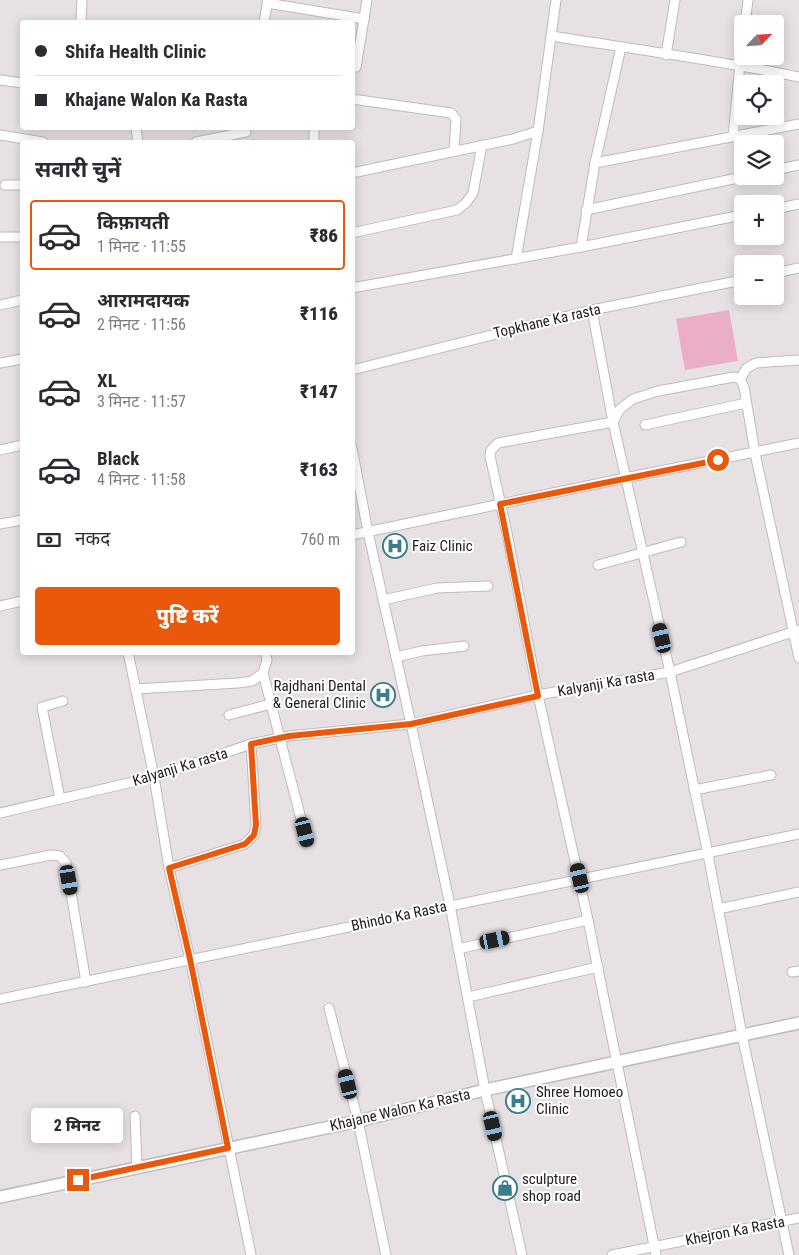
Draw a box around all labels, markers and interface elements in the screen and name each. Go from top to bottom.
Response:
north arrow [734,15,784,65]
map controls [734,15,784,305]
text: Shifa Health Clinic [65,40,206,63]
button: locate [734,75,784,125]
text: Khajane Walon Ka Rasta [65,88,248,111]
button: layers [734,135,784,185]
text: सवारी चुनें [35,157,121,182]
button: + [734,195,784,245]
text: किफ़ायती [97,211,169,234]
icon: car [37,213,82,258]
text: ₹86 [310,224,338,247]
text: 1 मिनट · 11:55 [97,237,186,256]
button: − [734,255,784,305]
text: आरामदायक [97,289,189,312]
icon: car [37,291,82,336]
street label: Topkhane Ka rasta [492,300,602,342]
text: ₹116 [300,302,338,325]
text: 2 मिनट · 11:56 [97,315,186,334]
icon: car [37,369,82,414]
text: XL [97,369,117,392]
text: ₹147 [300,380,338,403]
text: 3 मिनट · 11:57 [97,392,186,411]
icon: car [37,447,82,492]
text: Black [97,447,139,470]
route start [707,449,729,471]
text: ₹163 [300,458,338,481]
text: 4 मिनट · 11:58 [97,470,186,489]
icon: cash [35,526,63,554]
text: नकद [75,527,110,550]
text: 760 m [301,530,340,549]
hospital icon: Faiz Clinic [382,533,408,559]
place label: Faiz Clinic [412,537,473,555]
button: पुष्टि करें [35,587,340,645]
car [651,622,672,654]
street label: Kalyanji Ka rasta [556,666,656,700]
place label: Rajdhani Dental & General Clinic [273,677,366,712]
hospital icon: Rajdhani Dental & General Clinic [370,682,396,708]
street label: Kalyanji Ka rasta [130,744,230,790]
car [294,816,315,848]
car [569,862,590,894]
car [59,864,78,896]
street label: Bhindo Ka Rasta [350,897,448,935]
car [478,930,511,950]
car [337,1068,358,1100]
place label: Shree Homoeo Clinic [536,1083,623,1118]
street label: Khajane Walon Ka Rasta [328,1085,472,1135]
hospital icon: Shree Homoeo Clinic [505,1088,531,1114]
callout: 2 मिनट [32,1108,124,1142]
car [482,1110,503,1142]
text: 2 मिनट [54,1116,100,1135]
route end [67,1169,89,1191]
place label: sculpture shop road [522,1170,581,1205]
shop icon: sculpture shop road [492,1175,518,1201]
street label: Khejron Ka Rasta [684,1213,786,1249]

